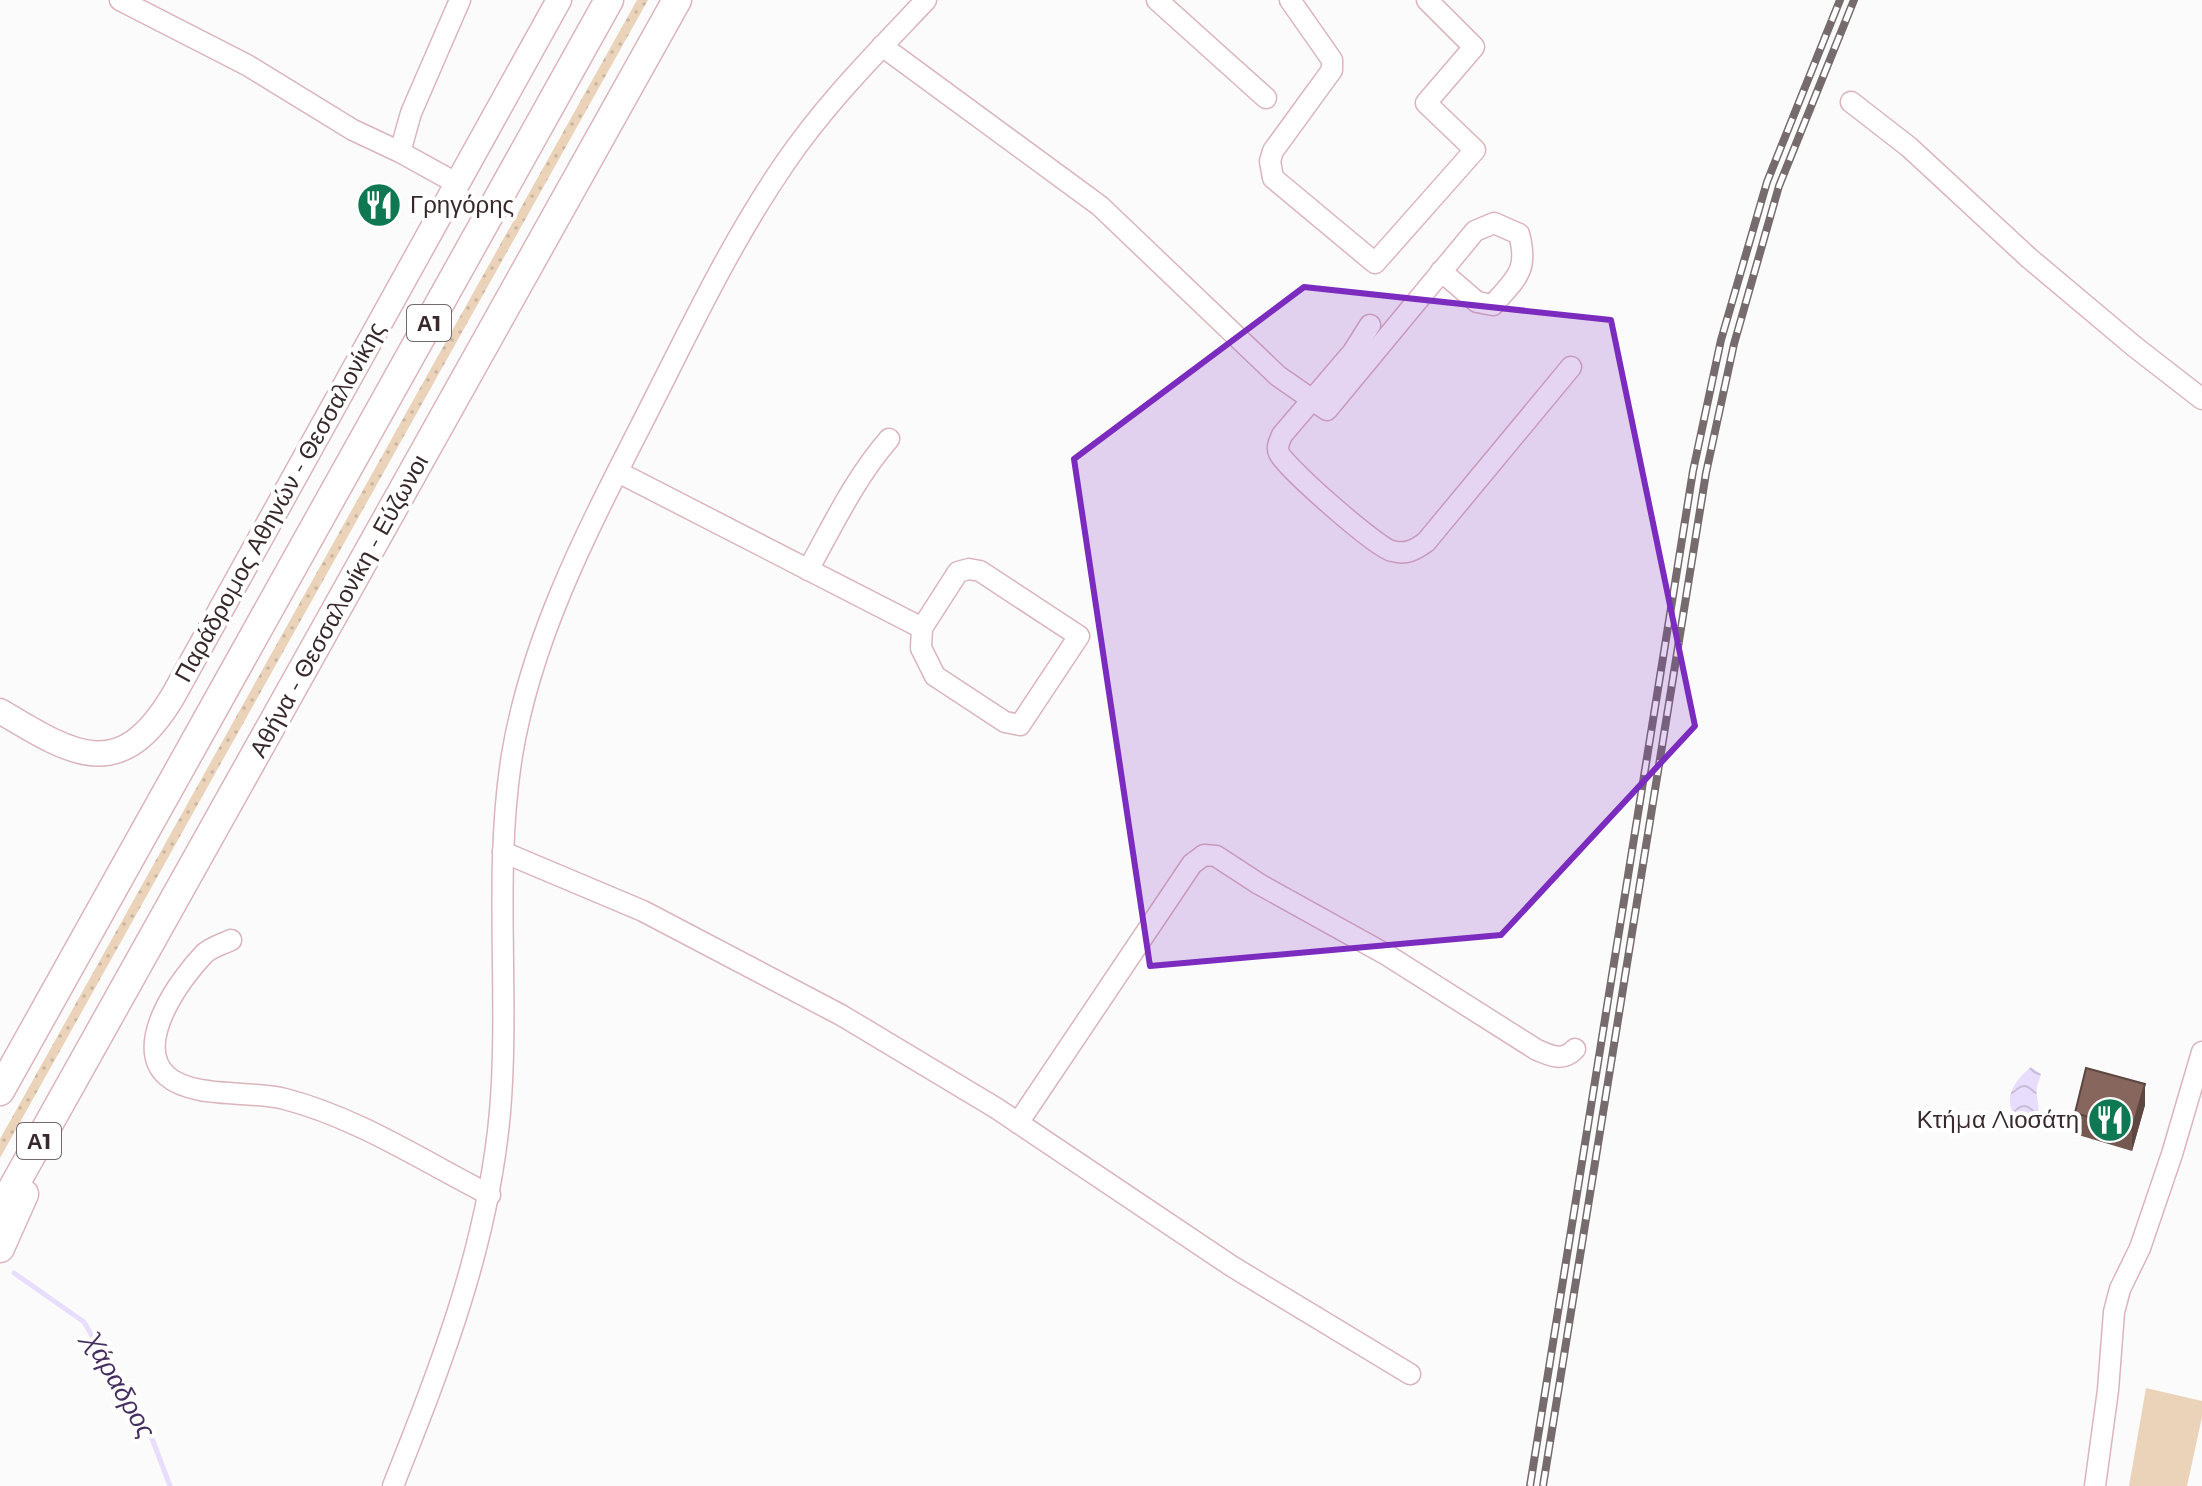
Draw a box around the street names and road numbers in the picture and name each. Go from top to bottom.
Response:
road number: Α1 [407,305,451,341]
street label: Παράδρομος Αθηνών - Θεσσαλονίκης [168,317,391,687]
street label: Αθήνα - Θεσσαλονίκη - Εύζωνοι [243,449,434,762]
road number: Α1 [17,1123,61,1159]

